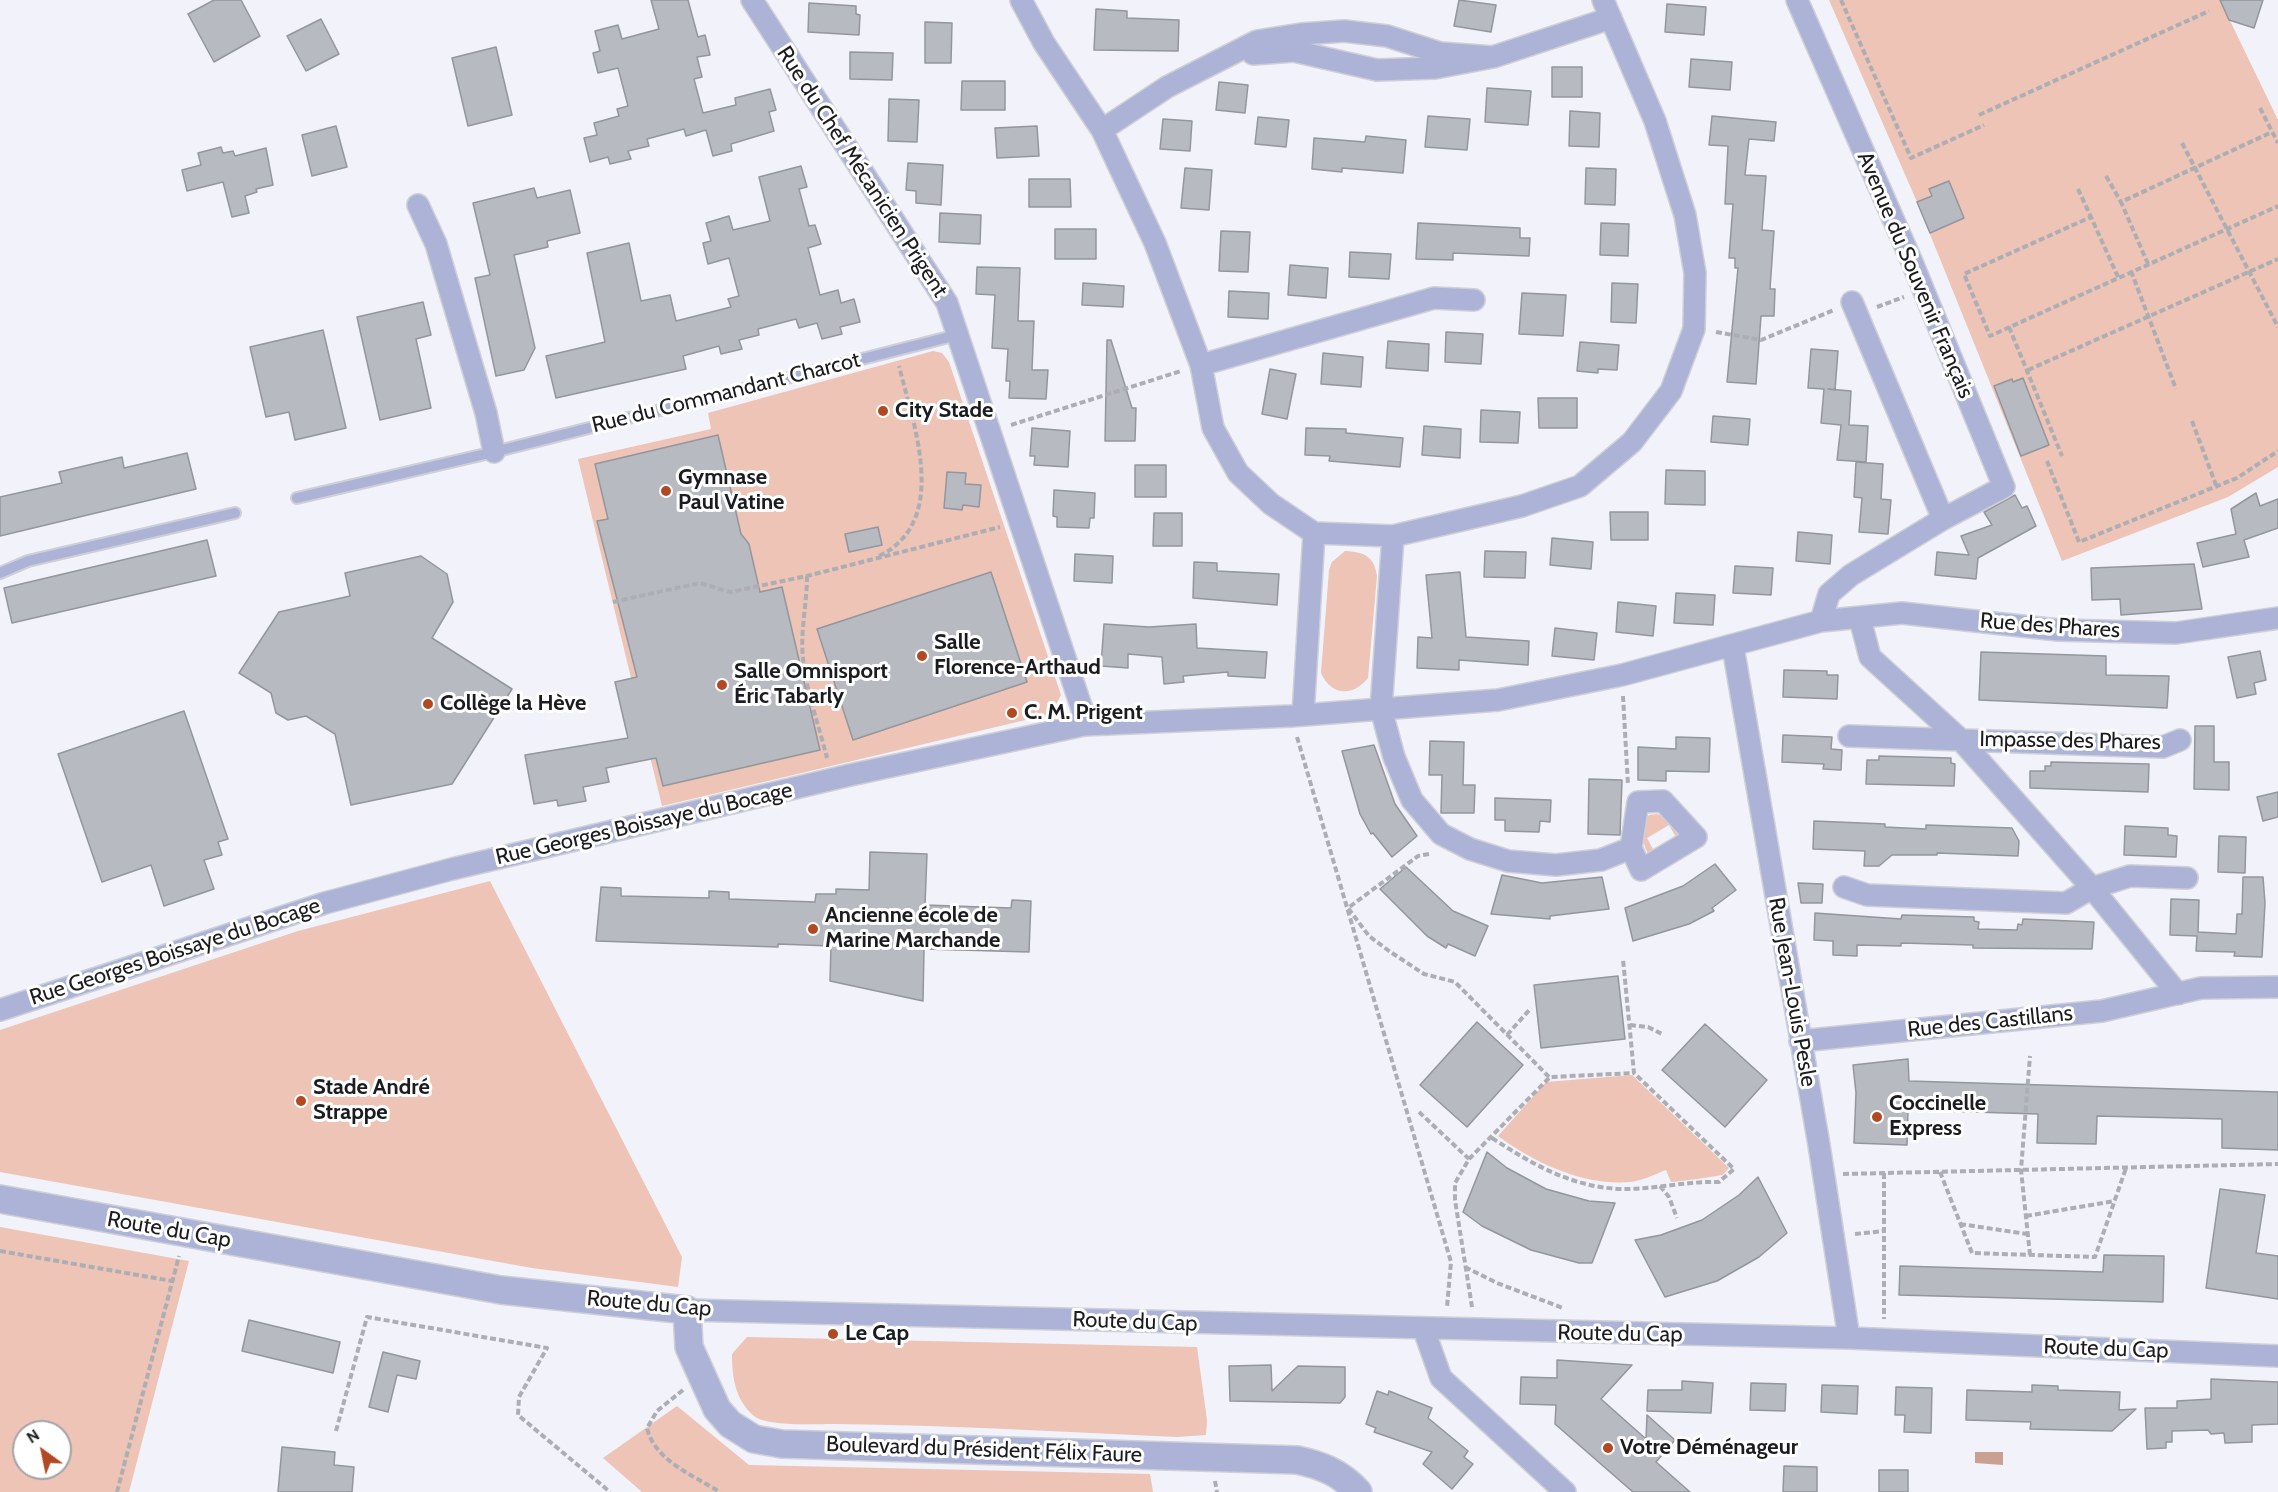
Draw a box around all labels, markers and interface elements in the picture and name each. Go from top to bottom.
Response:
street label: Rue du Chef Mécanicien Prigent [771,42,953,302]
street label: Avenue du Souvenir Français [1851,148,1979,402]
street label: Rue du Commandant Charcot [589,347,863,439]
place label: City Stade [895,398,993,424]
marker: City Stade [876,404,890,418]
place label: Gymnase Paul Vatine [678,465,784,516]
marker: Gymnase Paul Vatine [659,484,673,498]
street label: Rue des Phares [1979,608,2121,644]
place label: Salle Florence-Arthaud [934,630,1101,682]
marker: Salle Florence-Arthaud [915,649,929,663]
place label: Salle Omnisport Éric Tabarly [734,659,888,710]
marker: Salle Omnisport Éric Tabarly [715,678,729,692]
place label: Collège la Hève [440,691,586,717]
marker: Collège la Hève [421,697,435,711]
place label: C. M. Prigent [1024,700,1143,726]
marker: C. M. Prigent [1005,706,1019,720]
street label: Impasse des Phares [1979,726,2161,756]
street label: Rue Georges Boissaye du Bocage [493,777,795,871]
street label: Rue Georges Boissaye du Bocage [26,892,324,1012]
street label: Rue Jean-Louis Pesle [1762,895,1822,1089]
place label: Ancienne école de Marine Marchande [825,903,1000,954]
marker: Ancienne école de Marine Marchande [806,922,820,936]
street label: Rue des Castillans [1906,1000,2074,1044]
place label: Stade André Strappe [313,1075,430,1126]
place label: Coccinelle Express [1889,1091,1986,1142]
marker: Stade André Strappe [294,1094,308,1108]
marker: Coccinelle Express [1870,1110,1884,1124]
street label: Route du Cap [105,1206,233,1254]
street label: Route du Cap [586,1285,712,1323]
street label: Route du Cap [1072,1307,1198,1337]
street label: Route du Cap [1557,1320,1683,1348]
place label: Le Cap [845,1321,909,1347]
marker: Le Cap [826,1327,840,1341]
street label: Route du Cap [2043,1334,2169,1364]
north arrow [12,1420,72,1480]
text: N [23,1425,43,1447]
street label: Boulevard du Président Félix Faure [826,1431,1142,1469]
place label: Votre Déménageur [1620,1435,1798,1461]
marker: Votre Déménageur [1601,1441,1615,1455]

